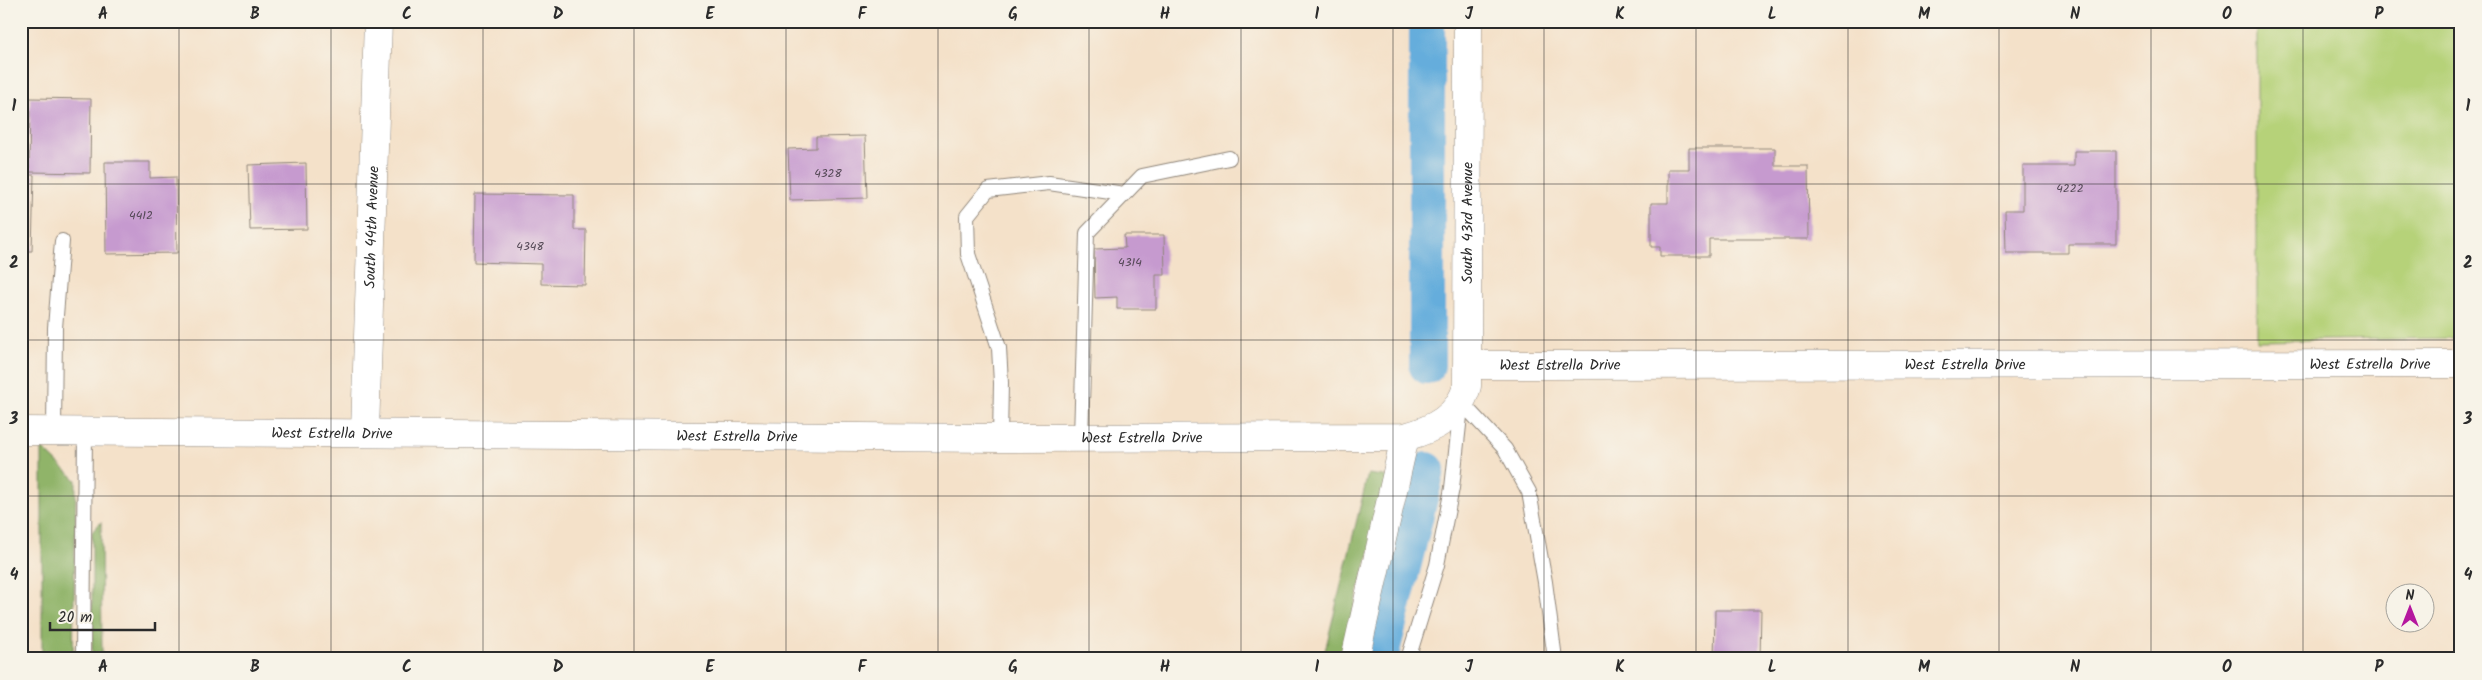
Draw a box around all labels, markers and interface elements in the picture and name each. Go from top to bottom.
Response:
text: A [98,2,108,27]
text: B [250,2,260,27]
text: C [402,2,412,27]
text: D [553,2,564,27]
text: E [706,2,716,27]
text: F [858,2,868,27]
text: G [1008,2,1018,27]
text: H [1160,2,1170,27]
text: I [1315,2,1320,27]
text: J [1465,2,1474,27]
text: K [1615,2,1625,27]
text: L [1768,2,1776,27]
text: M [1918,2,1931,27]
text: N [2070,2,2080,27]
text: O [2222,2,2232,27]
text: P [2375,2,2385,27]
text: 1 [12,94,17,119]
text: 1 [2466,94,2471,119]
street label: South 43rd Avenue [1456,162,1481,283]
house number: 4328 [814,164,843,183]
street label: South 44th Avenue [359,165,386,289]
house number: 4222 [2056,179,2084,198]
house number: 4412 [129,206,153,225]
house number: 4348 [516,237,544,256]
text: 2 [9,251,19,276]
text: 2 [2463,251,2473,276]
house number: 4314 [1118,253,1142,272]
street label: West Estrella Drive [1904,353,2026,378]
street label: West Estrella Drive [2309,353,2431,377]
street label: West Estrella Drive [1499,354,1621,378]
text: 3 [9,407,19,432]
text: 3 [2463,407,2473,432]
street label: West Estrella Drive [271,422,393,447]
street label: West Estrella Drive [676,425,798,450]
street label: West Estrella Drive [1081,426,1203,451]
text: 4 [10,563,19,588]
text: 4 [2464,563,2473,588]
north arrow [2384,582,2434,632]
text: N [2406,585,2415,607]
scale bar [50,600,155,632]
text: 20 m [58,606,92,630]
text: A [98,655,108,680]
text: B [250,655,260,680]
text: C [402,655,412,680]
text: D [553,655,564,680]
text: E [706,655,716,680]
text: F [858,655,868,680]
text: G [1008,655,1018,680]
text: H [1160,655,1170,680]
text: I [1315,655,1320,680]
text: J [1465,655,1474,680]
text: K [1615,655,1625,680]
text: L [1768,655,1776,680]
text: M [1918,655,1931,680]
text: N [2070,655,2080,680]
text: O [2222,655,2232,680]
text: P [2375,655,2385,680]

